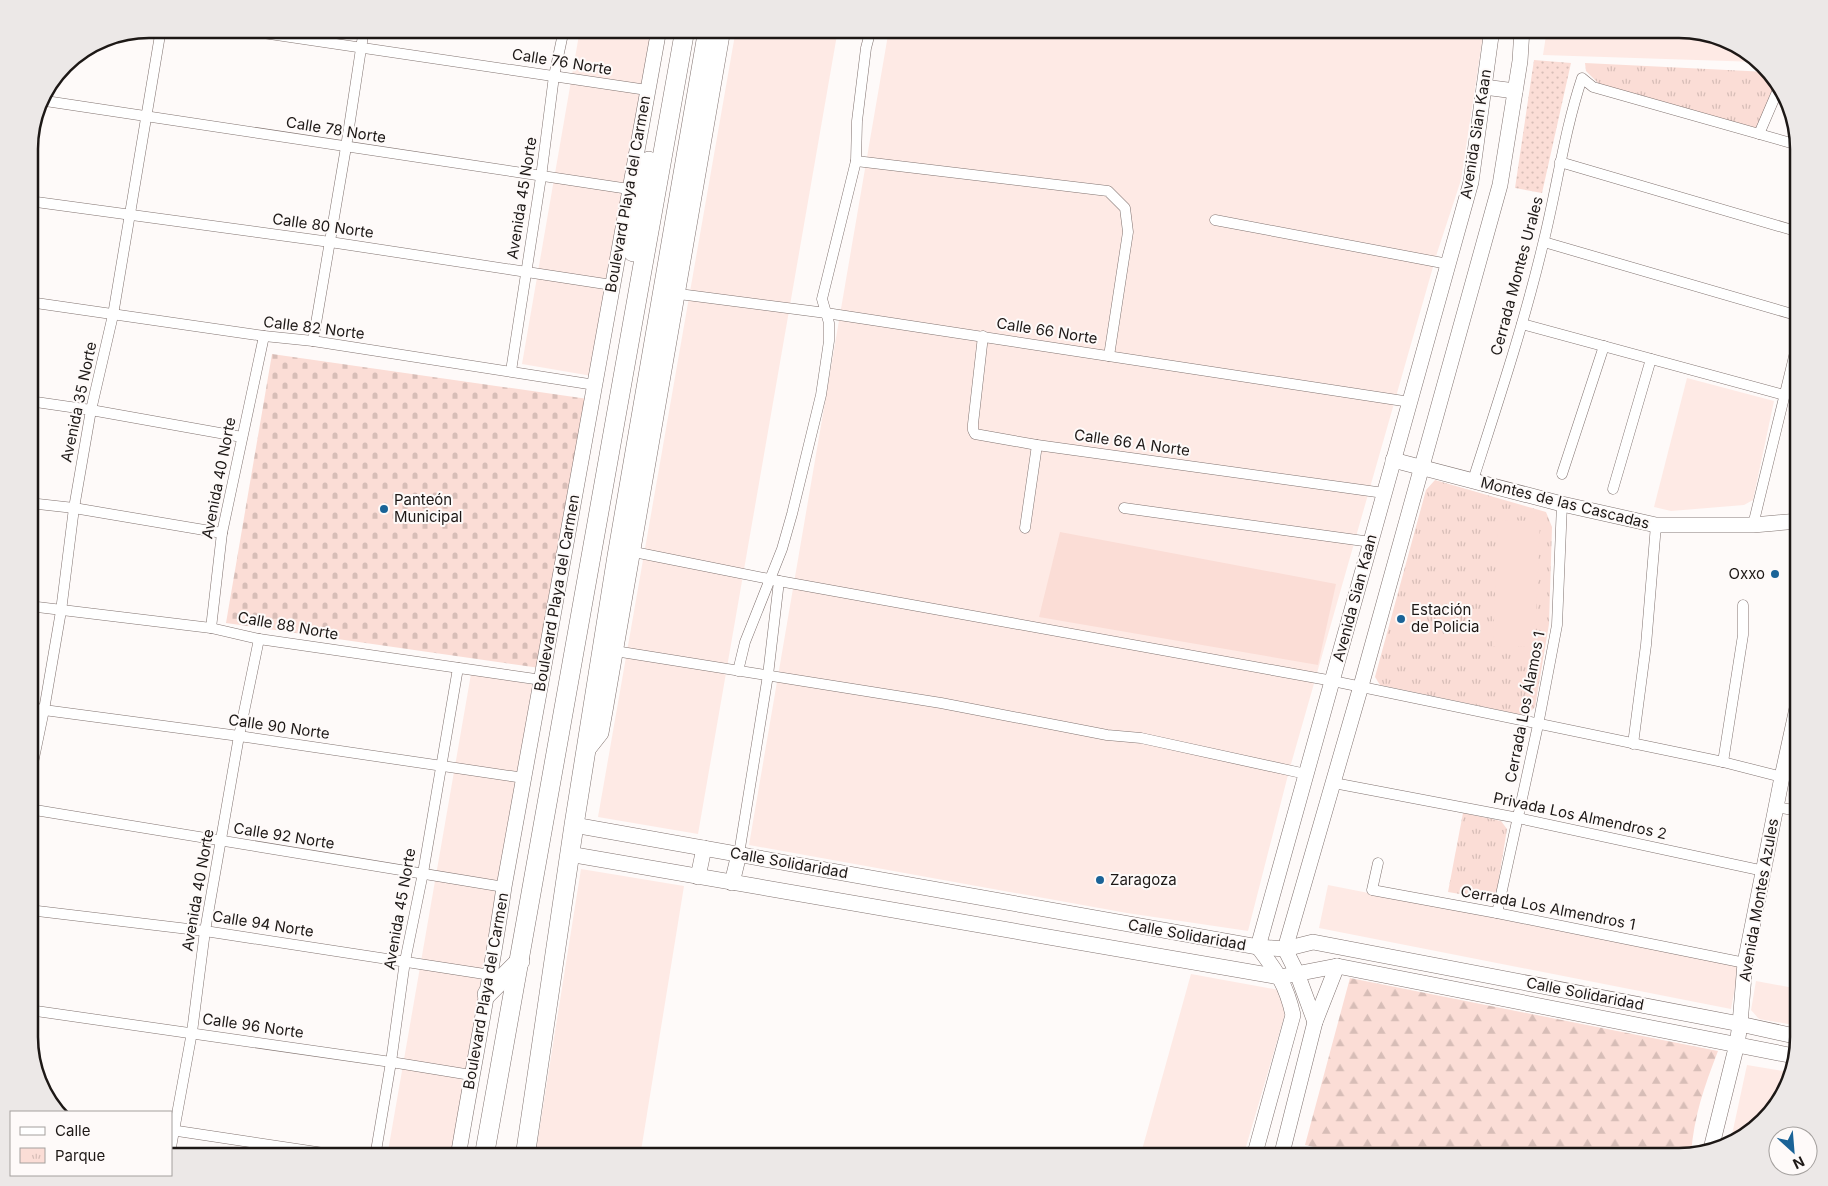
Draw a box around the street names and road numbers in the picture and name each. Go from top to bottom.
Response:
street label: Calle 76 Norte [511,44,613,79]
street label: Avenida Sian Kaan [1456,68,1495,200]
street label: Boulevard Playa del Carmen [601,94,654,294]
street label: Calle 78 Norte [285,112,387,147]
street label: Avenida 45 Norte [502,136,541,260]
street label: Cerrada Montes Urales [1486,194,1547,358]
street label: Calle 80 Norte [271,209,375,242]
street label: Calle 82 Norte [262,312,366,343]
street label: Calle 66 Norte [995,313,1099,348]
street label: Avenida 35 Norte [56,340,101,464]
street label: Avenida 40 Norte [197,415,240,540]
street label: Calle 66 A Norte [1073,425,1191,460]
street label: Montes de las Cascadas [1479,472,1652,533]
street label: Boulevard Playa del Carmen [530,493,583,693]
street label: Avenida Sian Kaan [1328,532,1381,664]
street label: Calle 88 Norte [236,607,340,644]
street label: Cerrada Los Álamos 1 [1501,630,1549,784]
street label: Calle 90 Norte [227,710,331,743]
street label: Privada Los Almendros 2 [1492,788,1669,843]
street label: Avenida Montes Azules [1735,817,1782,983]
street label: Calle 92 Norte [232,818,336,853]
street label: Avenida 40 Norte [177,827,218,952]
street label: Calle Solidaridad [729,843,850,882]
street label: Avenida 45 Norte [379,847,420,971]
street label: Cerrada Los Almendros 1 [1459,881,1637,934]
street label: Boulevard Playa del Carmen [459,891,512,1091]
street label: Calle 94 Norte [211,906,315,941]
street label: Calle Solidaridad [1127,915,1248,954]
street label: Calle Solidaridad [1525,973,1646,1014]
street label: Calle 96 Norte [201,1009,305,1042]

